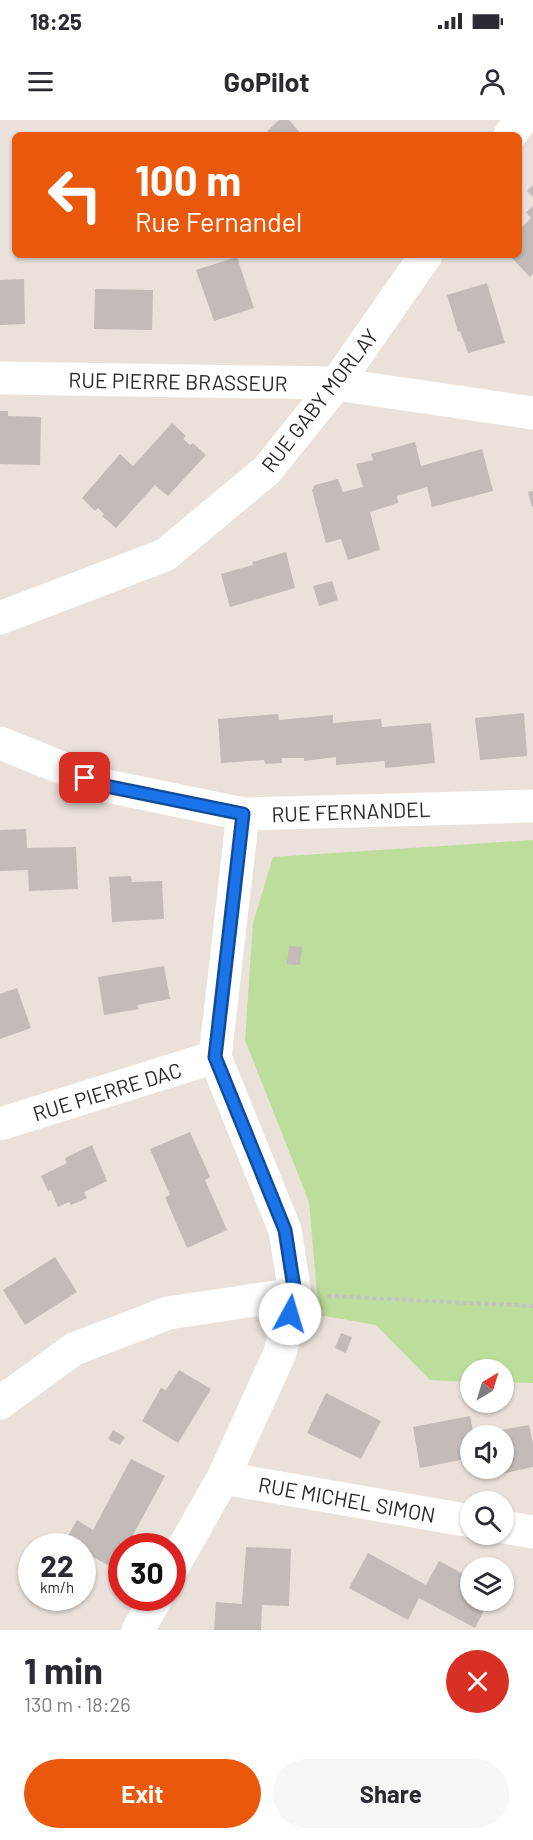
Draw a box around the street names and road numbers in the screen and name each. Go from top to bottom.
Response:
street label: RUE GABY MORLAY [255,323,383,477]
street label: RUE PIERRE BRASSEUR [68,367,288,395]
street label: RUE FERNANDEL [271,796,431,826]
street label: RUE PIERRE DAC [30,1056,184,1126]
street label: RUE MICHEL SIMON [257,1471,437,1527]

